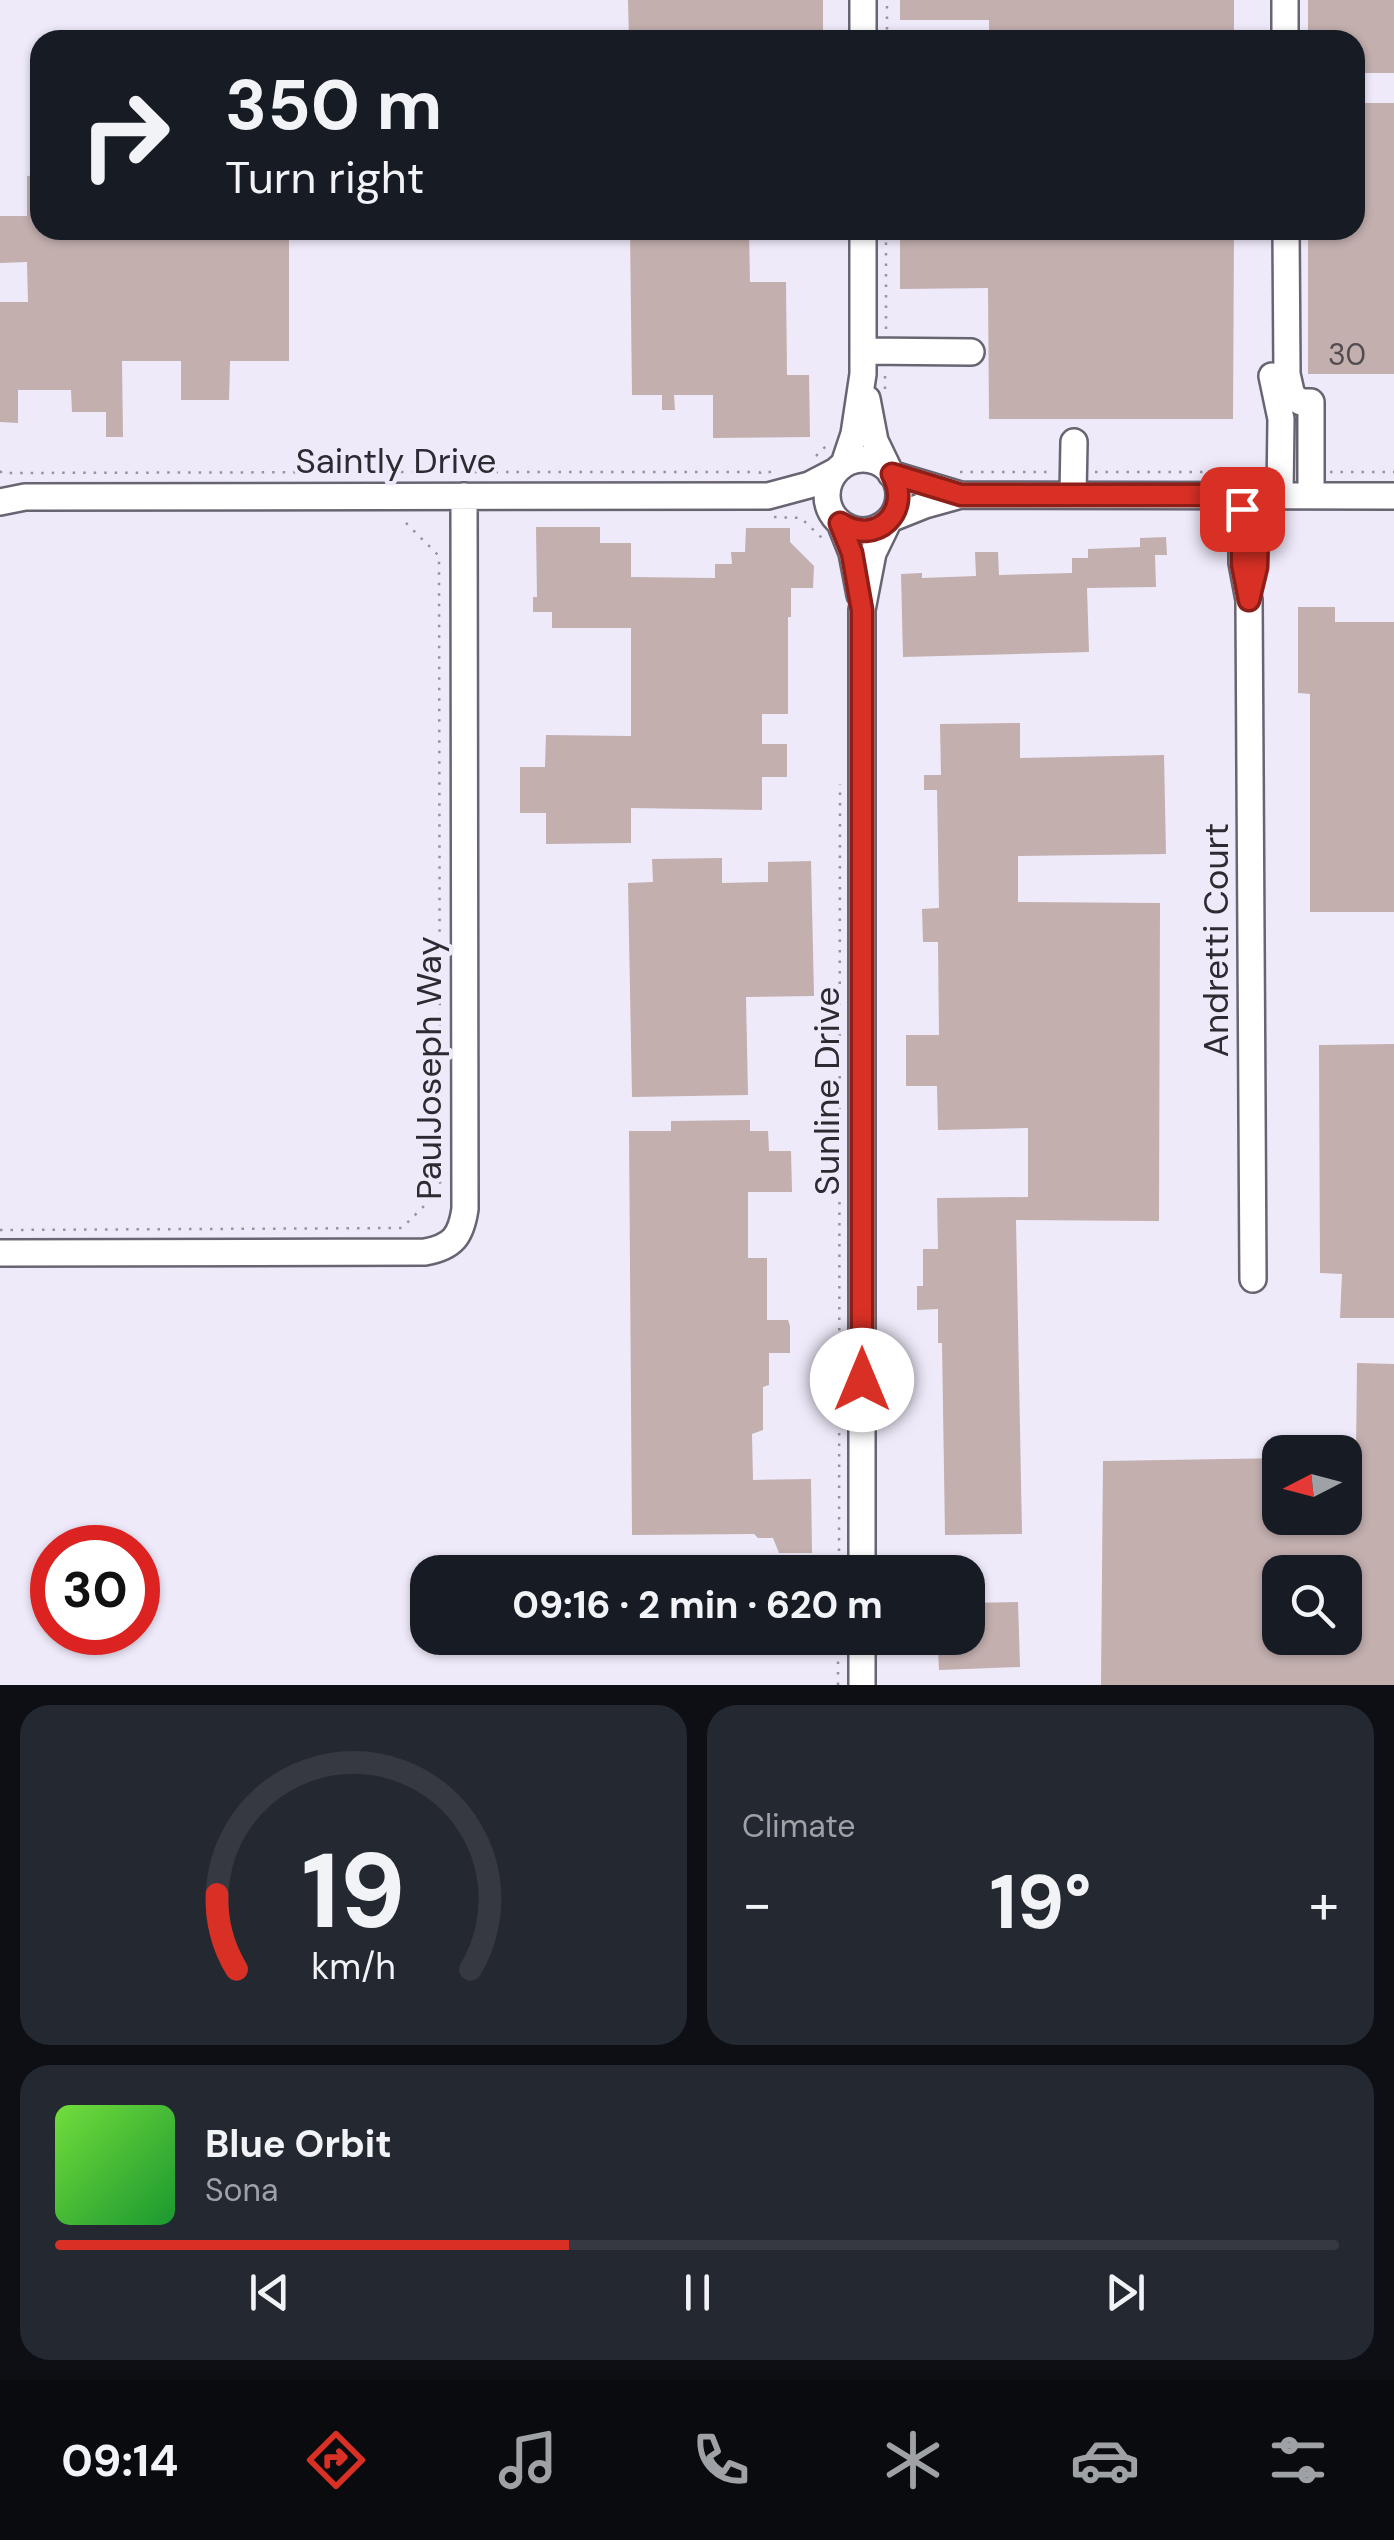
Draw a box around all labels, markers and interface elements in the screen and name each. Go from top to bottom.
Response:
text: 350 m [225,60,442,151]
icon: right [60,70,190,200]
text: Turn right [225,148,424,207]
house number: 30 [1328,335,1366,374]
street label: Saintly Drive [295,438,497,484]
pin [1200,467,1285,552]
icon: arrive [1215,482,1270,537]
street label: Andretti Court [1193,823,1239,1057]
street label: PaulJoseph Way [406,936,452,1200]
street label: Sunline Drive [804,987,850,1195]
position arrow [810,1328,914,1432]
north arrow [1262,1435,1362,1535]
map controls [1262,1435,1362,1655]
speed limit sign: 30 [30,1525,160,1655]
button: search [1262,1555,1362,1655]
text: 09:16 · 2 min · 620 m [512,1580,883,1630]
text: Climate [742,1805,856,1847]
text: 19 [302,1824,405,1959]
text: 19° [989,1854,1092,1951]
text: − [742,1868,772,1940]
text: + [1309,1868,1339,1940]
text: km/h [311,1944,396,1990]
text: Blue Orbit [205,2119,392,2169]
text: Sona [205,2169,278,2211]
icon: previous [242,2265,297,2320]
icon: pause [670,2265,725,2320]
icon: next [1098,2265,1153,2320]
icon: directions [301,2425,371,2495]
icon: music [493,2425,563,2495]
icon: phone [686,2425,756,2495]
icon: climate [878,2425,948,2495]
icon: car [1070,2425,1140,2495]
icon: filters [1263,2425,1333,2495]
text: 09:14 [61,2431,179,2490]

